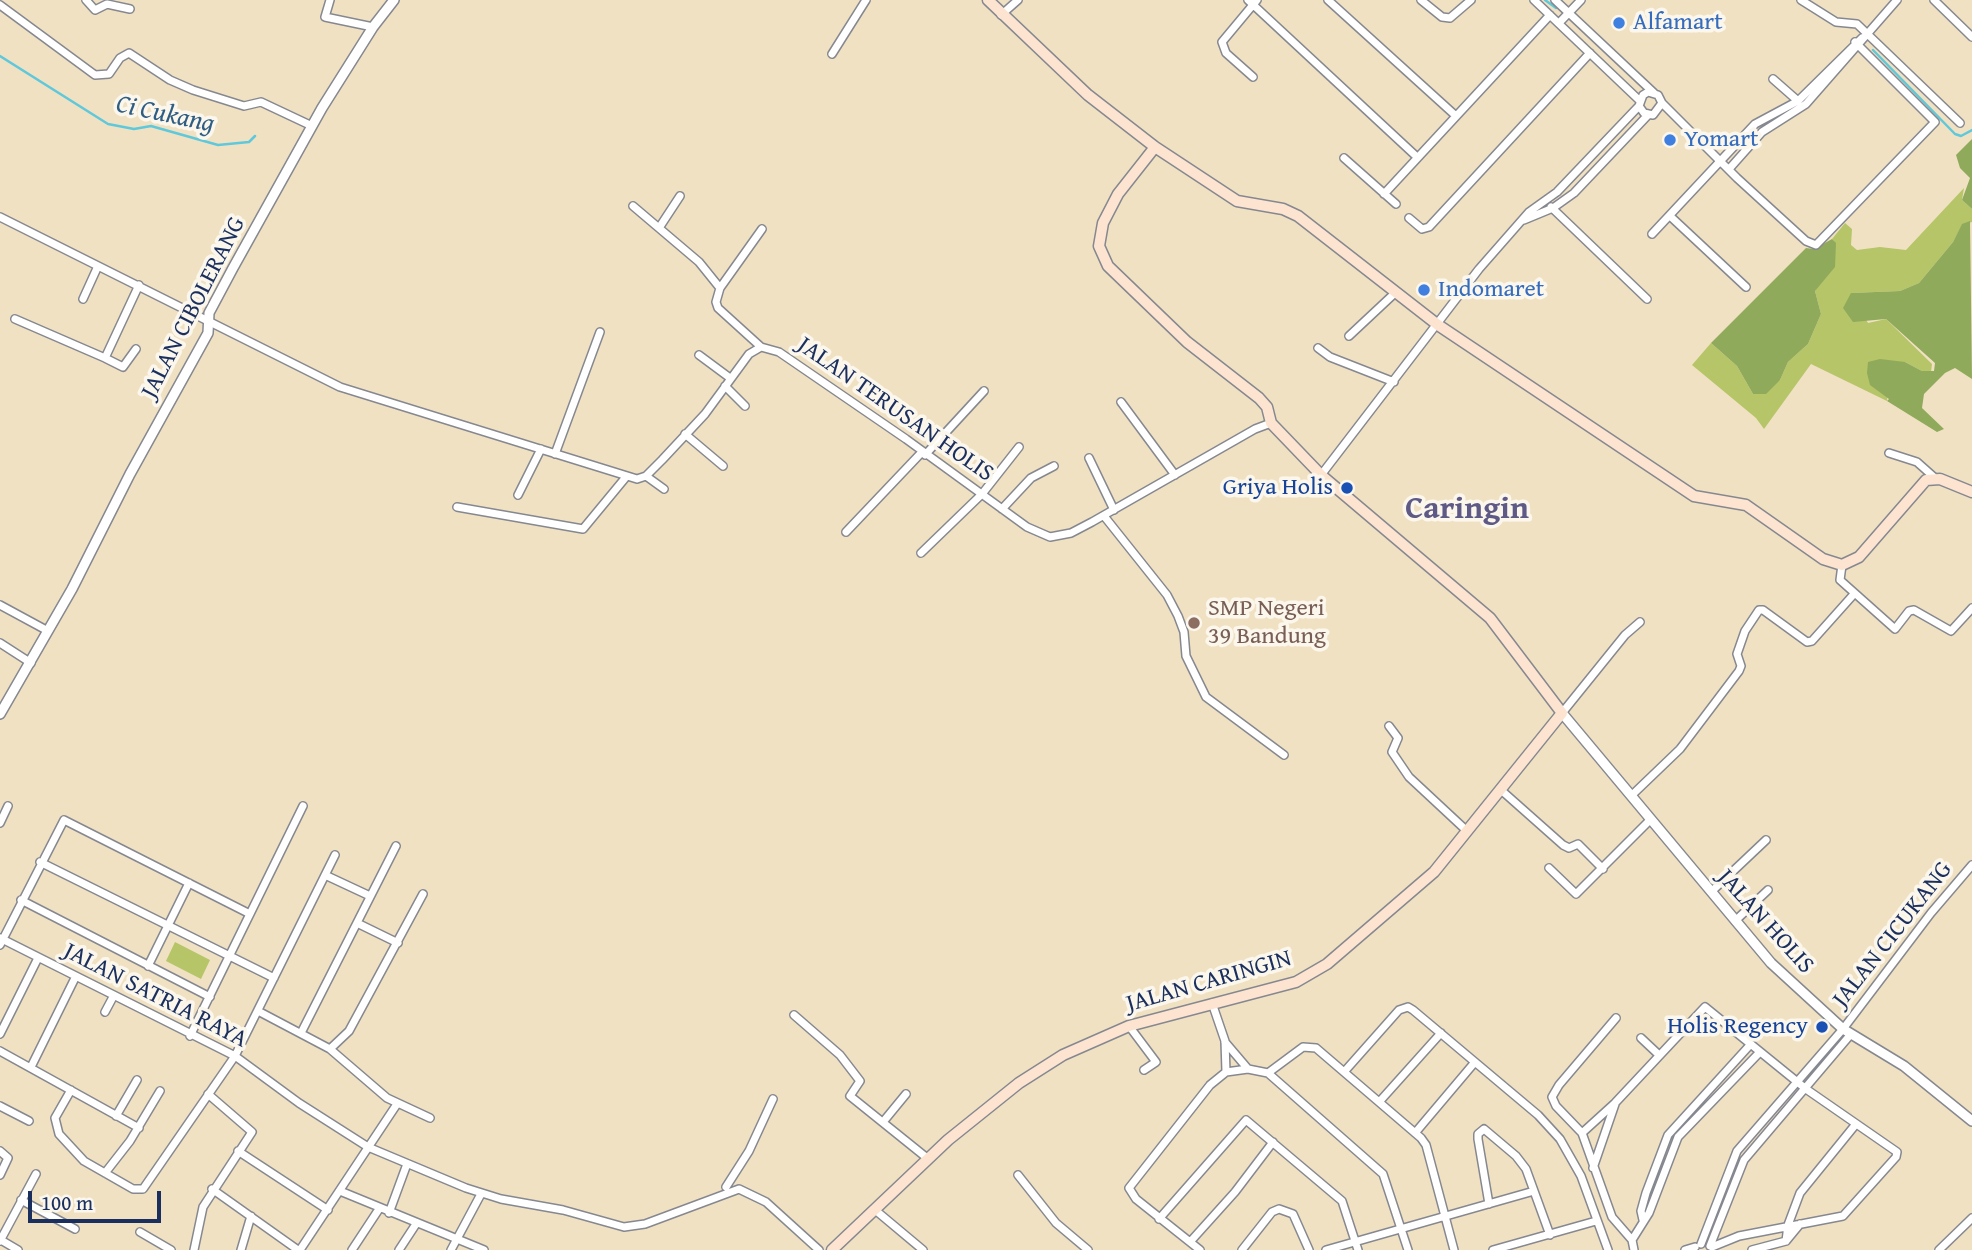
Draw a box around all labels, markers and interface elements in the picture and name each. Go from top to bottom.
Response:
place label: Alfamart [1633,9,1723,37]
marker: Alfamart [1611,15,1627,31]
water label: Ci Cukang [113,89,217,141]
place label: Yomart [1684,126,1759,154]
marker: Yomart [1662,132,1678,148]
street label: JALAN CIBOLERANG [136,212,252,404]
place label: Indomaret [1438,276,1544,304]
marker: Indomaret [1416,282,1432,298]
street label: JALAN TERUSAN HOLIS [791,331,999,489]
place label: Griya Holis [1223,474,1333,502]
marker: Griya Holis [1339,480,1355,496]
district label: Caringin [1405,491,1529,529]
place label: SMP Negeri 39 Bandung [1208,595,1326,651]
marker: SMP Negeri 39 Bandung [1186,615,1202,631]
street label: JALAN CICUKANG [1827,856,1959,1014]
street label: JALAN HOLIS [1711,864,1819,980]
street label: JALAN SATRIA RAYA [58,937,252,1055]
street label: JALAN CARINGIN [1123,945,1295,1019]
place label: Holis Regency [1667,1013,1808,1041]
marker: Holis Regency [1814,1019,1830,1035]
scale bar [32,1176,164,1220]
text: 100 m [41,1187,93,1218]

